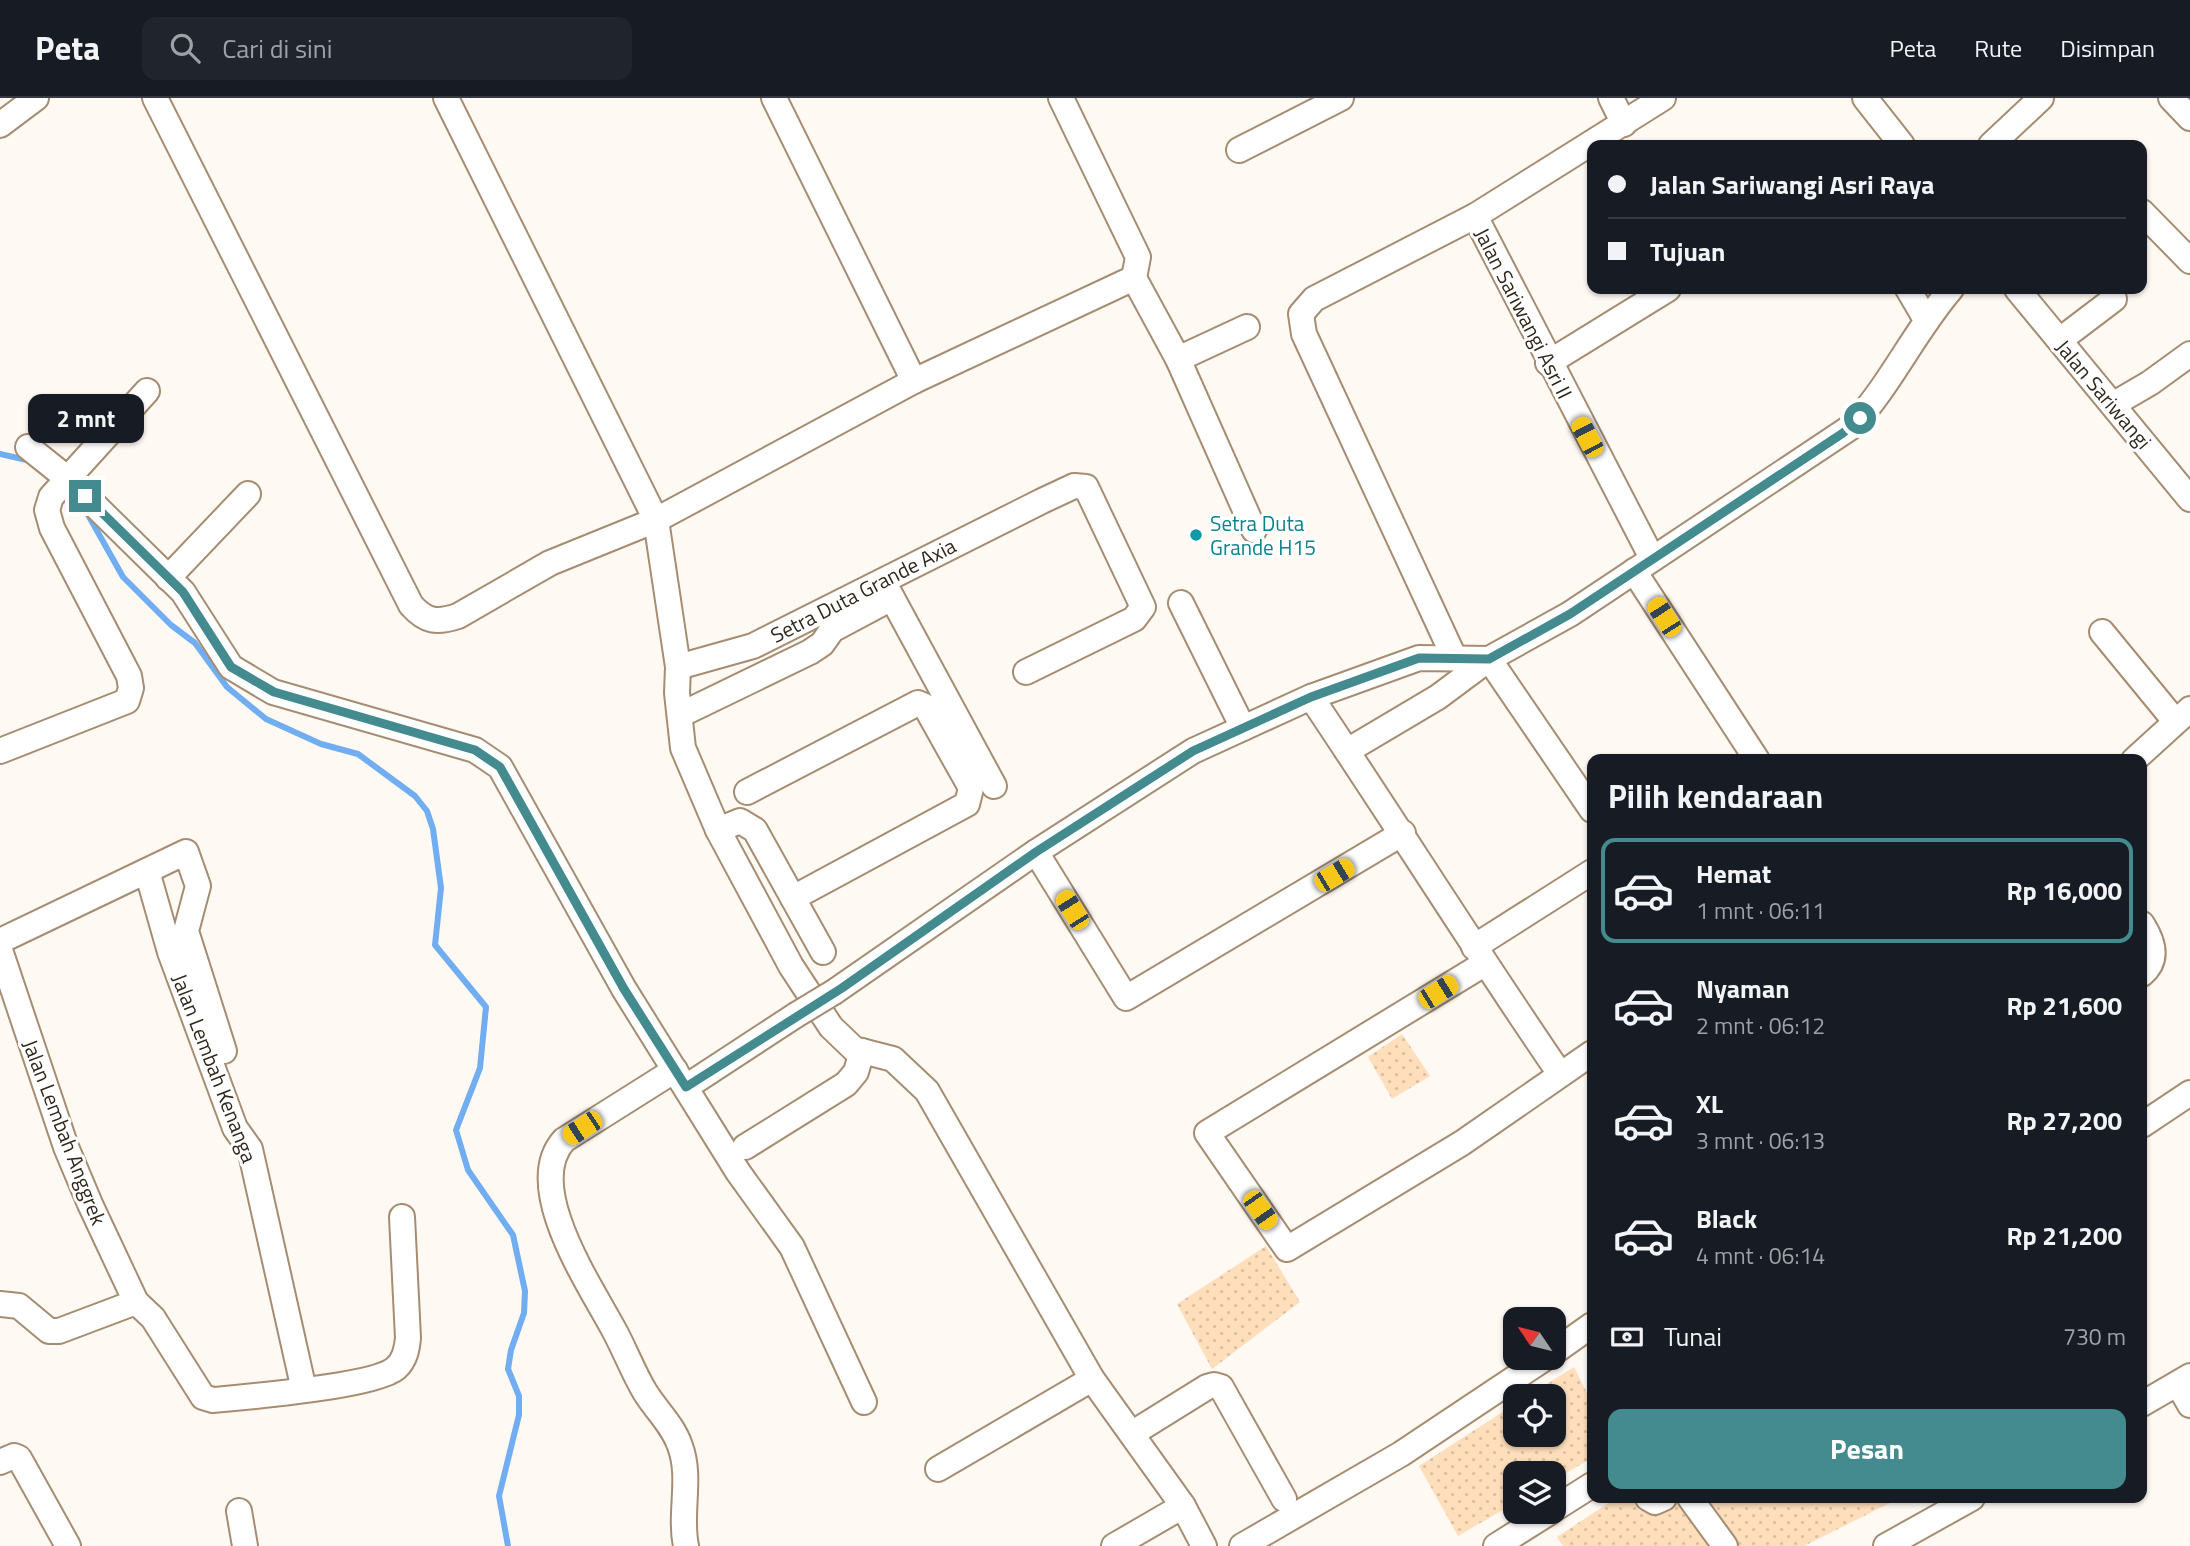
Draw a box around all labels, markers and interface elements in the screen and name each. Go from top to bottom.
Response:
search box [142,17,632,80]
text: Peta [35,23,100,73]
icon: search [166,29,204,67]
text: Cari di sini [222,29,332,68]
text: Peta [1890,30,1936,66]
text: Rute [1974,30,2022,66]
text: Disimpan [2060,30,2155,66]
text: Jalan Sariwangi Asri Raya [1650,165,1935,204]
street label: Jalan Sariwangi Asri II [1467,222,1581,404]
text: Tujuan [1650,232,1725,271]
street label: Jalan Sariwangi [2048,332,2160,456]
callout: 2 mnt [27,394,143,444]
text: 2 mnt [57,401,115,436]
route start [1844,402,1876,434]
car [1568,414,1607,460]
route end [69,480,101,512]
place label: Setra Duta Grande H15 [1210,507,1316,563]
marker: Setra Duta Grande H15 [1188,527,1204,543]
street label: Setra Duta Grande Axia [765,529,962,651]
car [1644,594,1685,640]
text: Pilih kendaraan [1608,772,1823,820]
text: Hemat [1696,854,1771,893]
car [1311,855,1358,895]
icon: car [1612,859,1675,922]
text: Rp 16,000 [2006,871,2122,910]
car [1052,887,1093,933]
text: 1 mnt · 06:11 [1696,893,1825,928]
street label: Jalan Lembah Kenanga [164,969,266,1168]
text: Nyaman [1696,969,1790,1008]
car [1415,972,1462,1012]
icon: car [1612,974,1675,1037]
text: Rp 21,600 [2006,986,2122,1025]
text: 2 mnt · 06:12 [1696,1008,1825,1043]
street label: Jalan Lembah Anggrek [15,1035,115,1229]
text: XL [1696,1084,1723,1123]
icon: car [1612,1089,1675,1152]
text: Rp 27,200 [2006,1101,2122,1140]
car [559,1108,606,1148]
text: 3 mnt · 06:13 [1696,1123,1825,1158]
car [1240,1187,1281,1233]
text: Black [1696,1199,1757,1238]
icon: car [1612,1204,1675,1267]
text: Rp 21,200 [2006,1216,2122,1255]
text: 4 mnt · 06:14 [1696,1238,1825,1273]
north arrow [1503,1307,1566,1370]
map controls [1503,1307,1566,1524]
text: Tunai [1664,1317,1722,1356]
icon: cash [1608,1318,1646,1356]
text: 730 m [2063,1319,2126,1354]
button: locate [1503,1384,1566,1447]
button: Pesan [1608,1409,2126,1489]
button: layers [1503,1461,1566,1524]

